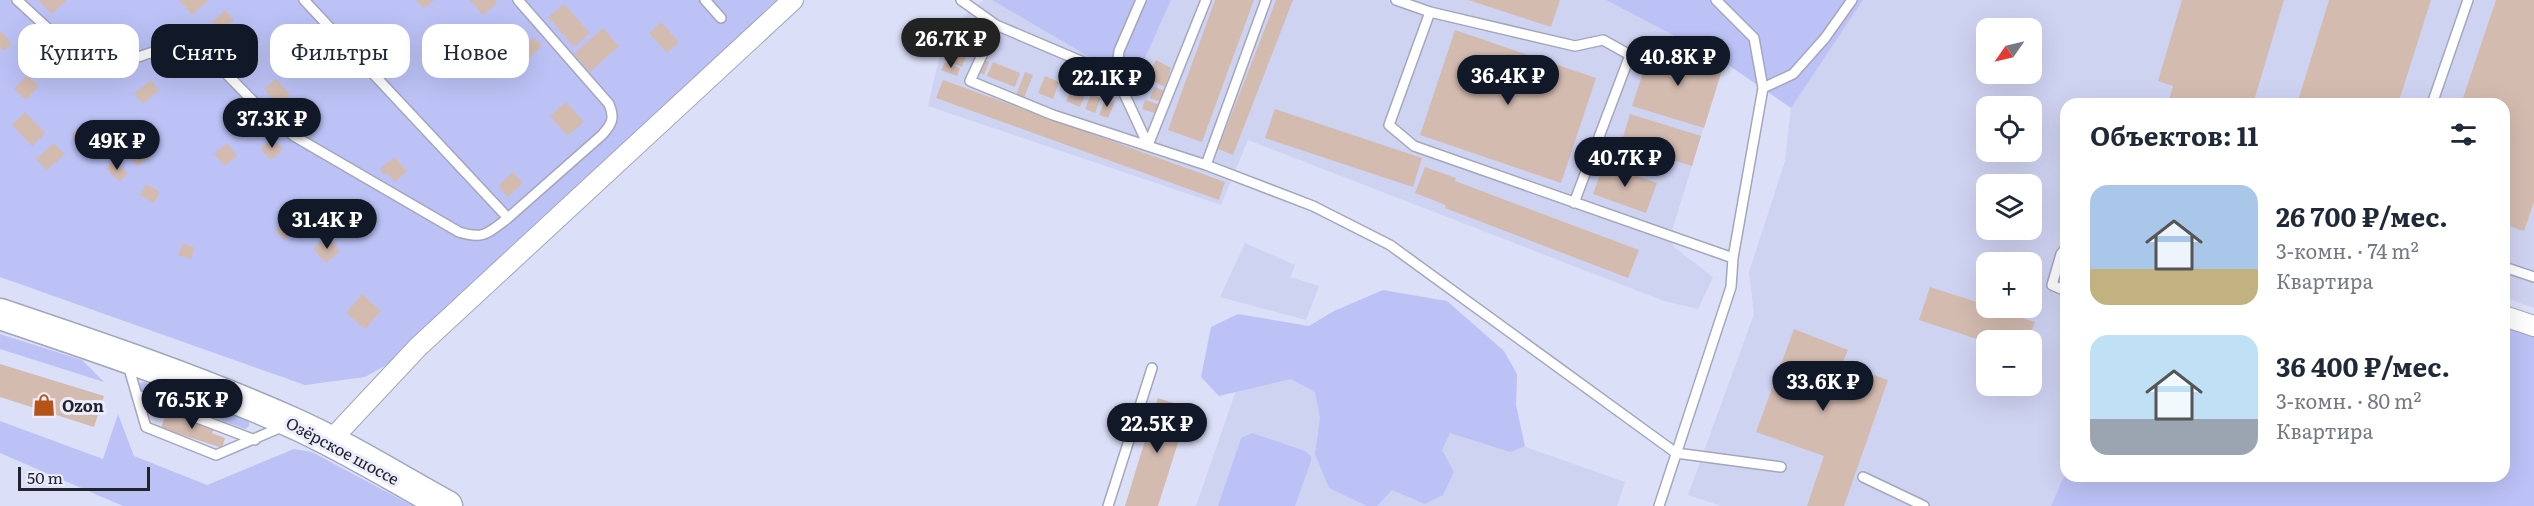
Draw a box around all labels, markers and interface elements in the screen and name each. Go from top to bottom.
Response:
pin: 26.7K ₽ [896,18,1006,69]
north arrow [1976,18,2042,84]
map controls [1976,18,2042,396]
text: 26.7K ₽ [915,22,987,52]
chip: Купить [18,24,139,78]
chip: Снять [151,24,258,78]
chip: Фильтры [270,24,410,78]
chip: Новое [422,24,529,78]
pin: 40.8K ₽ [1623,36,1733,87]
text: 40.8K ₽ [1640,40,1716,70]
pin: 36.4K ₽ [1453,55,1563,106]
pin: 22.1K ₽ [1052,57,1162,108]
text: 36.4K ₽ [1471,59,1545,89]
text: 22.1K ₽ [1072,61,1142,91]
button: locate [1976,96,2042,162]
pin: 37.3K ₽ [217,98,327,149]
text: 37.3K ₽ [237,102,307,132]
text: Объектов: 11 [2090,115,2258,154]
icon: filters [2447,118,2480,151]
pin: 49K ₽ [75,120,159,171]
text: 49K ₽ [89,124,145,154]
pin: 40.7K ₽ [1570,137,1680,188]
text: 40.7K ₽ [1588,141,1662,171]
button: layers [1976,174,2042,240]
text: 26 700 ₽/мес. [2276,196,2448,235]
pin: 31.4K ₽ [272,199,382,250]
text: 31.4K ₽ [292,203,362,233]
icon: home [2138,209,2210,281]
text: 3-комн. · 74 m² [2276,235,2419,265]
button: + [1976,252,2042,318]
text: Квартира [2276,265,2373,295]
button: − [1976,330,2042,396]
text: 36 400 ₽/мес. [2276,346,2450,385]
icon: home [2138,359,2210,431]
pin: 33.6K ₽ [1768,361,1878,412]
text: 33.6K ₽ [1786,365,1860,395]
pin: 76.5K ₽ [137,379,247,430]
text: 76.5K ₽ [156,383,228,413]
text: 3-комн. · 80 m² [2276,385,2421,415]
shop icon: Ozon [31,392,57,418]
place label: Ozon [62,393,104,417]
pin: 22.5K ₽ [1102,403,1212,454]
text: 22.5K ₽ [1121,407,1193,437]
street label: Озёрское шоссе [282,410,404,490]
text: Квартира [2276,415,2373,445]
scale bar [18,464,150,492]
text: 50 m [27,465,63,489]

